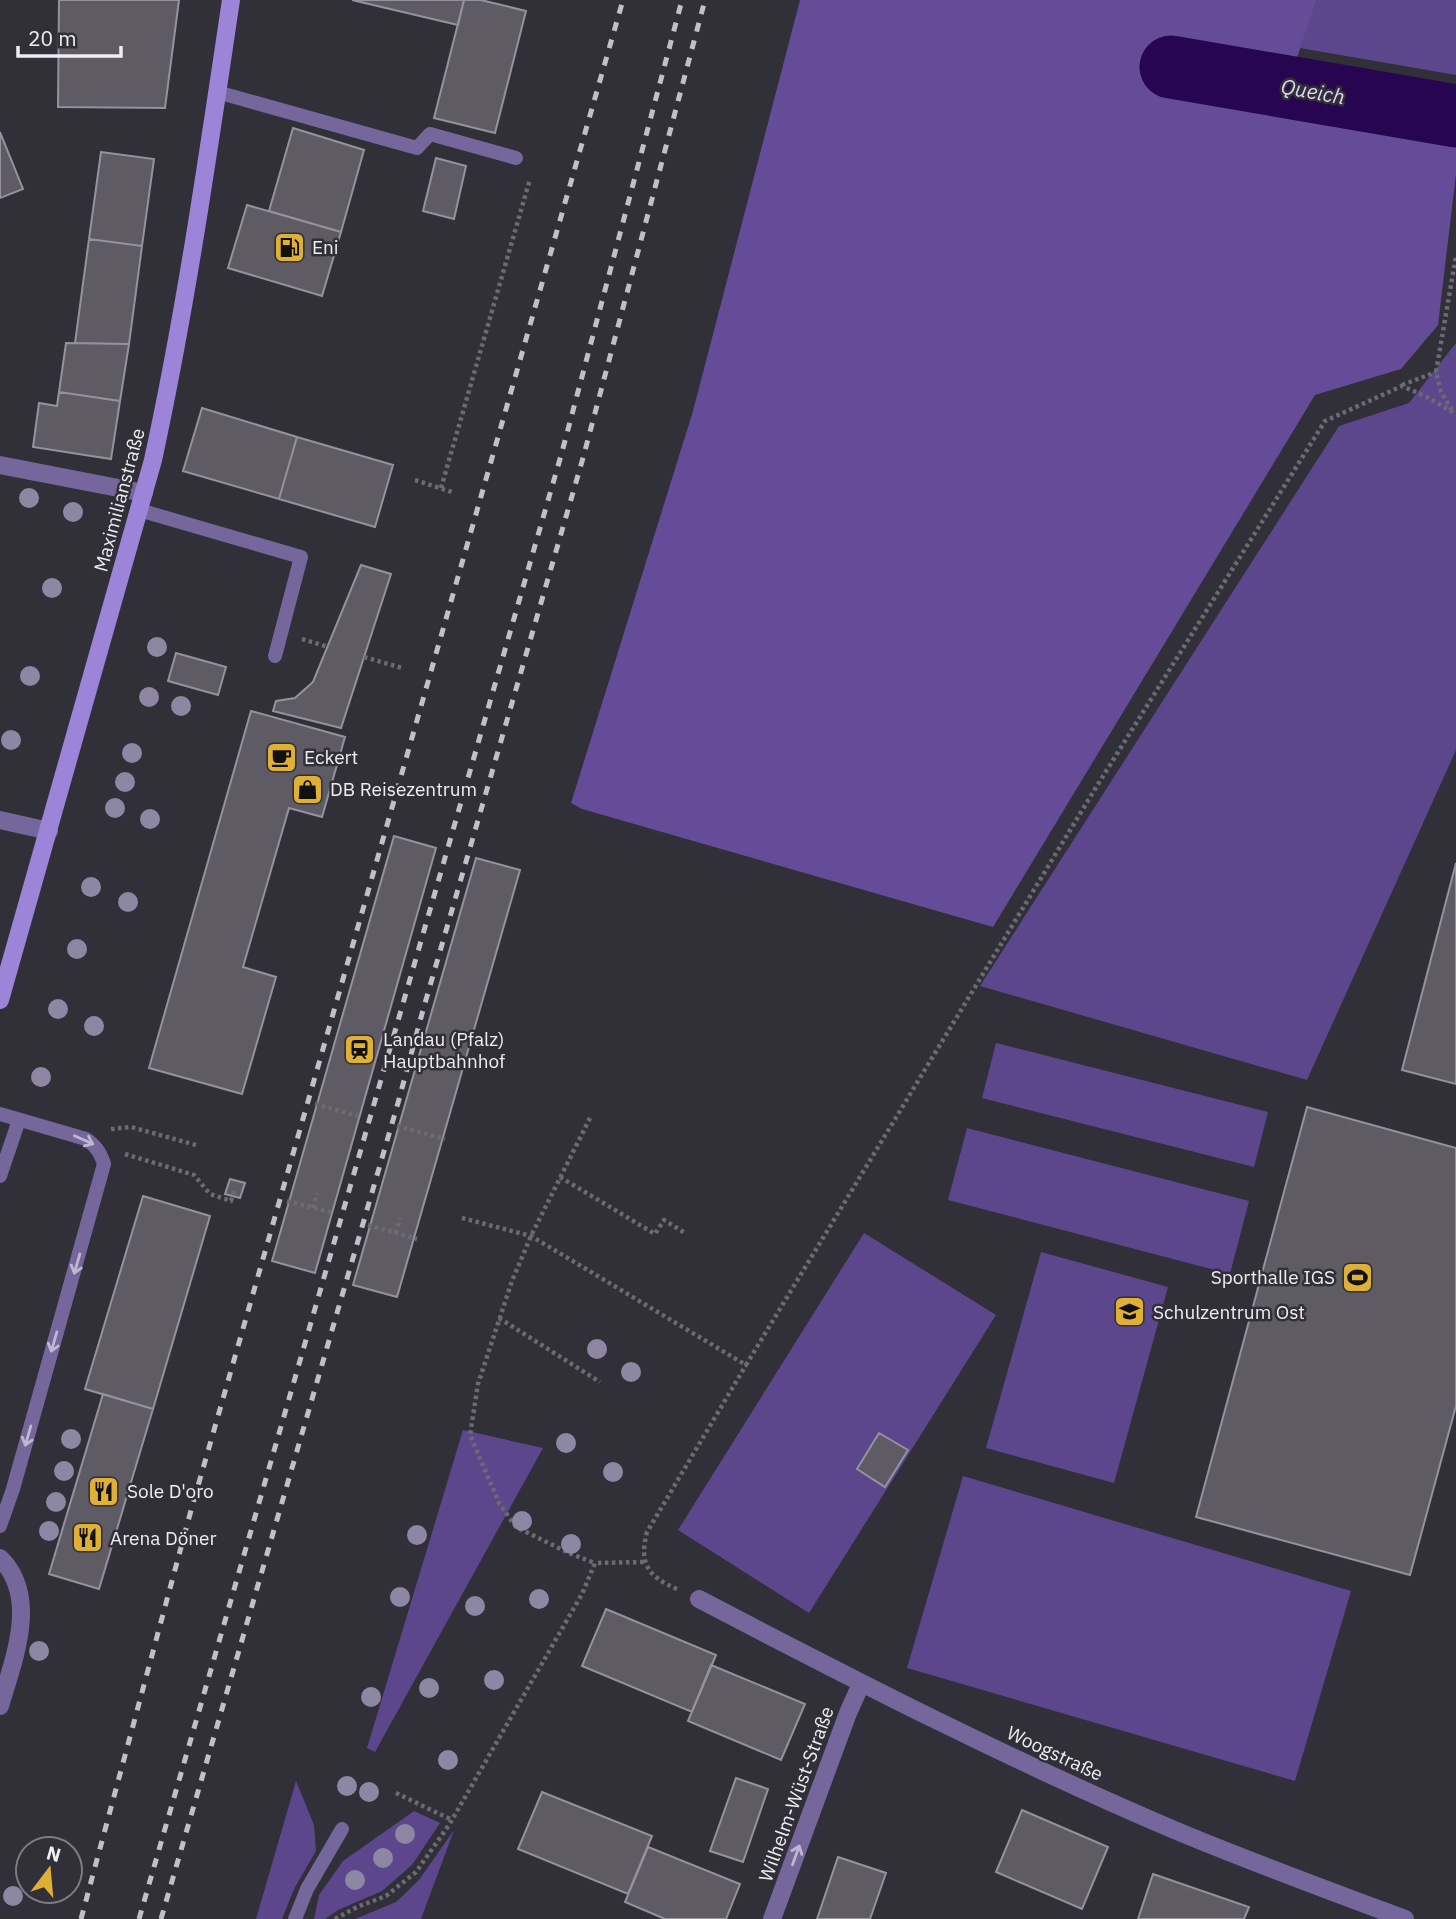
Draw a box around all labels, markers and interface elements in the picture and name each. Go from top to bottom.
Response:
scale bar [18,14,121,58]
text: 20 m [28,24,77,52]
water label: Queich [1279,72,1347,110]
fuel station icon: Eni [272,230,306,264]
place label: Eni [312,235,339,259]
street label: Maximilianstraße [88,426,150,574]
cafe icon: Eckert [264,740,298,774]
place label: Eckert [304,745,358,769]
shop icon: DB Reisezentrum [290,772,324,806]
place label: DB Reisezentrum [330,777,477,801]
place label: Landau (Pfalz) Hauptbahnhof [383,1027,505,1073]
station icon: Landau (Pfalz) Hauptbahnhof [343,1033,377,1067]
one-way arrow [73,1134,94,1147]
one-way arrow [69,1253,82,1275]
sports icon: Sporthalle IGS [1341,1260,1375,1294]
place label: Sporthalle IGS [1211,1265,1335,1289]
school or university icon: Schulzentrum Ost [1113,1295,1147,1329]
place label: Schulzentrum Ost [1153,1300,1305,1324]
one-way arrow [47,1331,60,1353]
one-way arrow [20,1425,33,1447]
restaurant icon: Sole D'oro [87,1474,121,1508]
place label: Sole D'oro [127,1479,214,1503]
restaurant icon: Arena Döner [70,1521,104,1555]
place label: Arena Döner [110,1526,217,1550]
street label: Wilhelm-Wüst-Straße [753,1703,839,1885]
street label: Woogstraße [1003,1720,1107,1786]
north arrow [14,1835,84,1905]
text: N [44,1840,64,1867]
one-way arrow [791,1845,803,1866]

